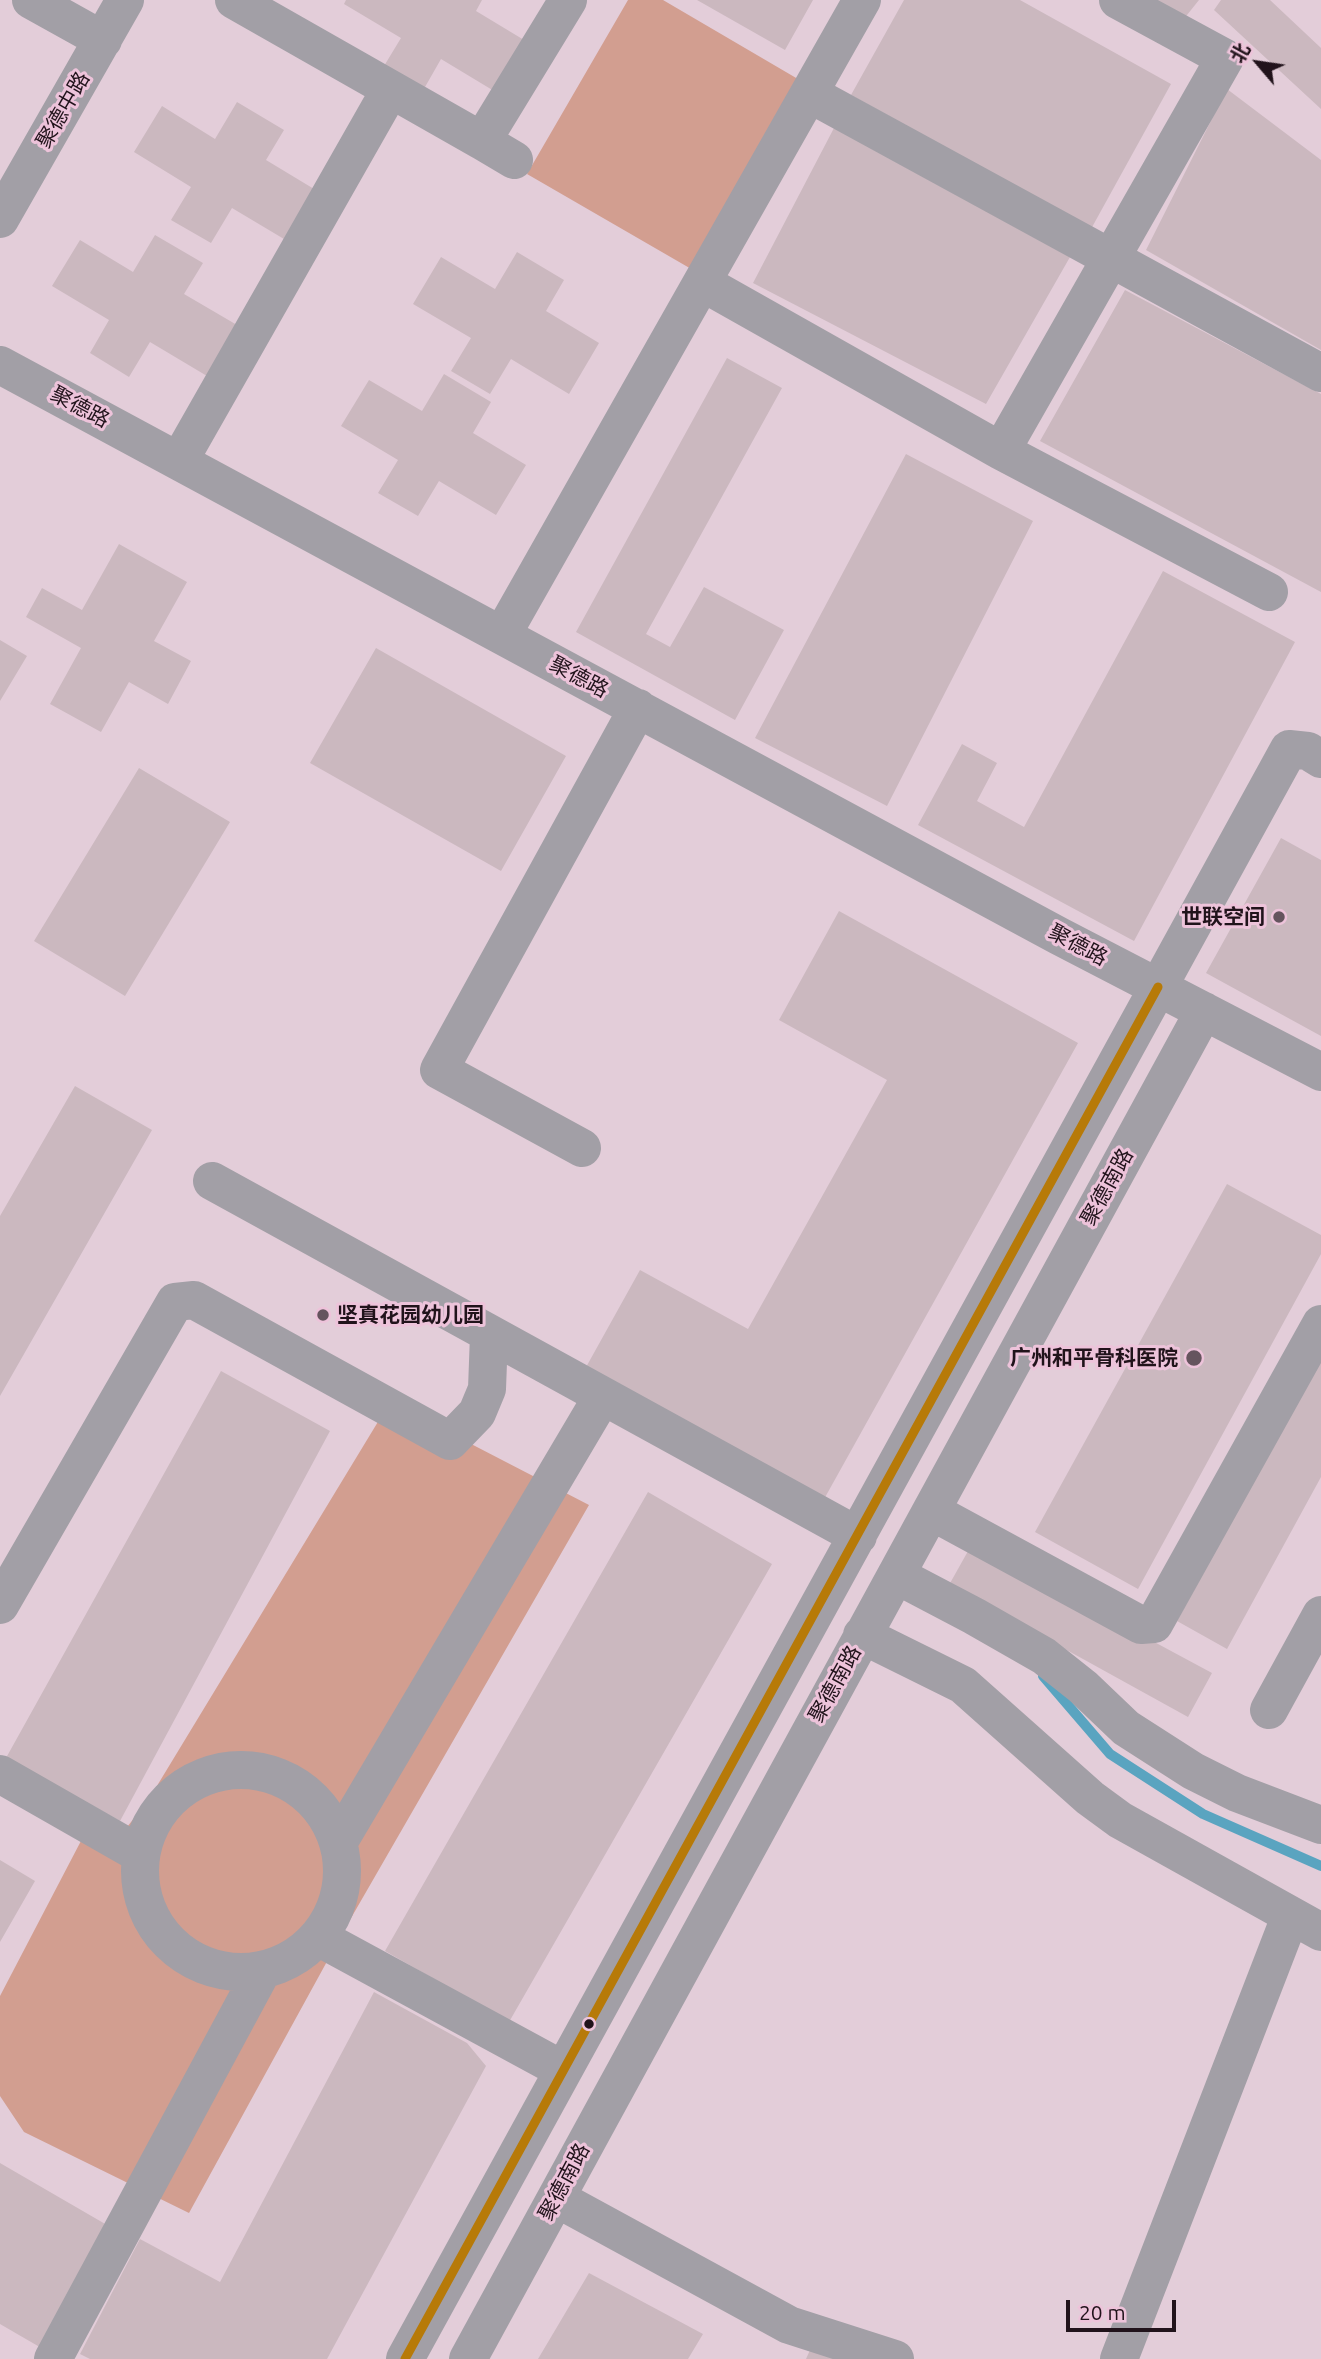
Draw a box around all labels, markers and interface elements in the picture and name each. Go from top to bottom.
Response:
north arrow [1223,28,1293,98]
text: 北 [1225,39,1254,66]
street label: 聚德中路 [31,67,95,153]
street label: 聚德路 [46,381,114,433]
street label: 聚德路 [545,651,613,703]
place label: 世联空间 [1181,904,1265,930]
marker: 世联空间 [1271,909,1287,925]
street label: 聚德路 [1044,919,1112,971]
street label: 聚德南路 [1076,1144,1138,1230]
place label: 坚真花园幼儿园 [337,1302,484,1328]
marker: 坚真花园幼儿园 [315,1307,331,1323]
place label: 广州和平骨科医院 [1010,1345,1178,1371]
marker: 广州和平骨科医院 [1184,1348,1204,1368]
street label: 聚德南路 [804,1641,866,1727]
unlabelled marker [582,2017,596,2031]
street label: 聚德南路 [533,2139,595,2225]
scale bar [1069,2286,1179,2330]
text: 20 m [1079,2300,1126,2324]

